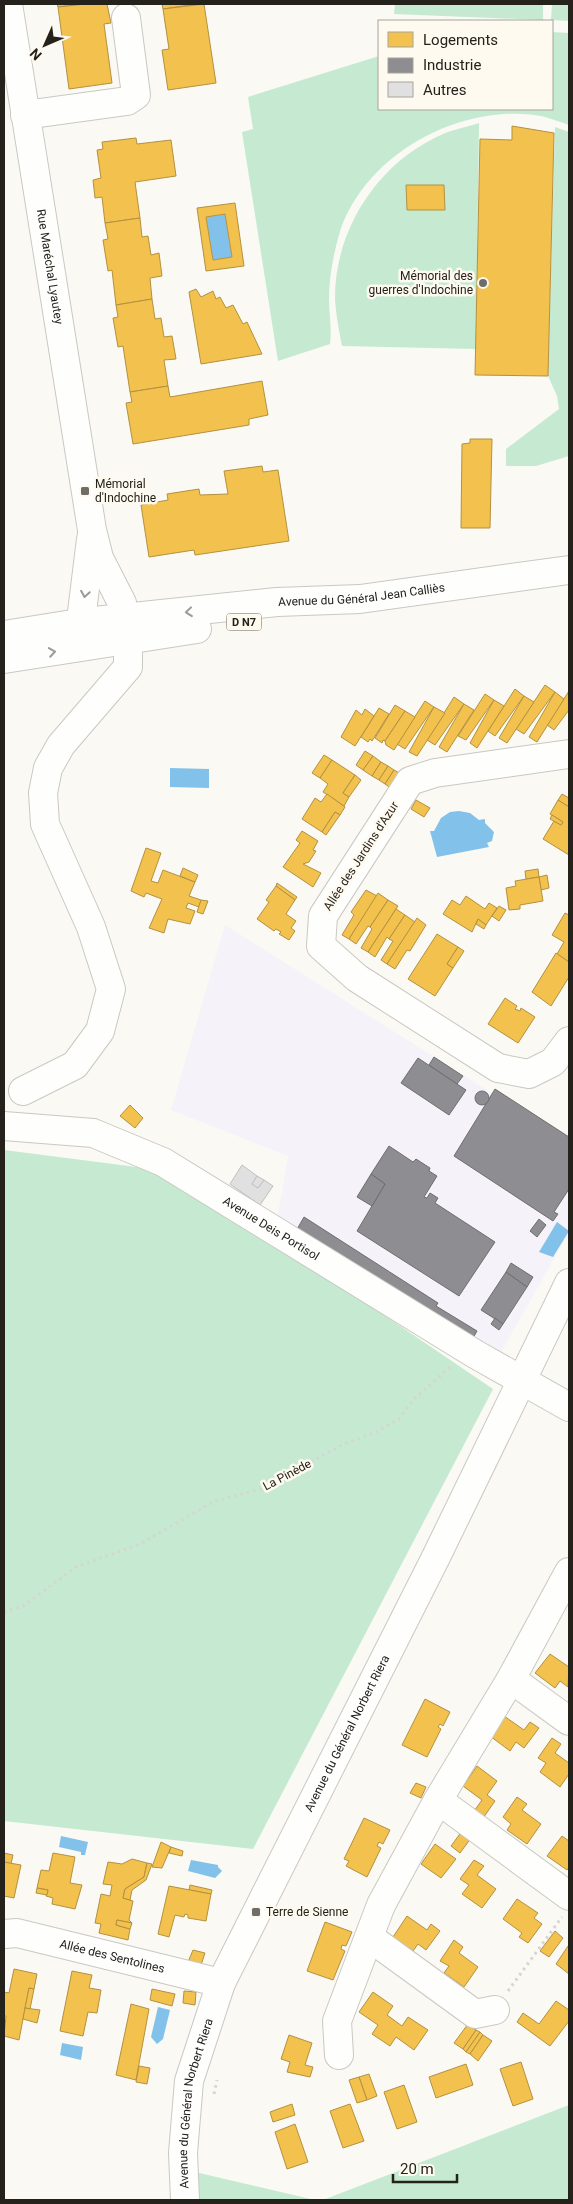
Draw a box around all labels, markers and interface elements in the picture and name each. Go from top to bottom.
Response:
north arrow [20,20,70,70]
legend [378,20,553,110]
text: Logements [423,31,498,49]
text: N [27,45,45,63]
text: Industrie [423,56,481,74]
text: Autres [423,81,467,99]
street label: Rue Maréchal Lyautey [34,208,66,326]
place label: Mémorial des guerres d'Indochine [369,269,473,297]
marker: Mémorial des guerres d'Indochine [477,277,489,289]
place label: Mémorial d'Indochine [95,477,156,505]
marker: Mémorial d'Indochine [79,485,91,497]
street label: Avenue du Général Jean Calliès [278,580,446,609]
one-way arrow [81,590,91,598]
one-way arrow [185,606,193,617]
road number: D N7 [226,614,262,630]
one-way arrow [48,647,56,657]
street label: Allée des Jardins d'Azur [321,799,401,913]
street label: Avenue Deis Portisol [221,1194,322,1263]
street label: La Pinède [261,1456,313,1494]
street label: Avenue du Général Norbert Riera [302,1653,392,1814]
place label: Terre de Sienne [266,1905,348,1919]
marker: Terre de Sienne [250,1906,262,1918]
street label: Allée des Sentolines [58,1937,166,1976]
street label: Avenue du Général Norbert Riera [176,2017,216,2189]
scale bar [393,2152,457,2184]
text: 20 m [400,2160,434,2178]

